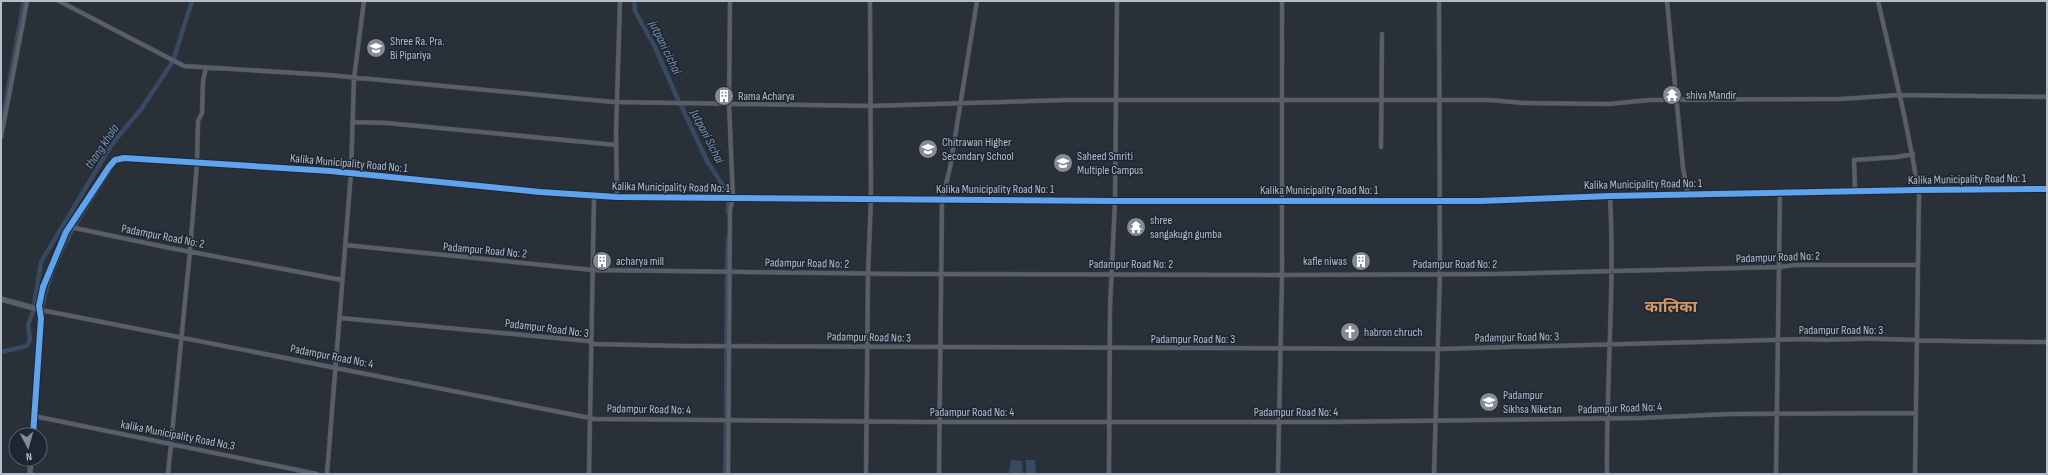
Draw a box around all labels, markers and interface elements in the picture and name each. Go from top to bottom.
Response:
water label: jutpani cichai [645,17,685,77]
place label: Shree Ra. Pra. Bi Pipariya [390,34,444,63]
school or university icon: Shree Ra. Pra. Bi Pipariya [365,37,387,59]
temple icon: shiva Mandir [1661,84,1683,106]
building icon: Rama Acharya [713,85,735,107]
place label: shiva Mandir [1686,88,1737,103]
place label: Rama Acharya [738,89,795,104]
water label: Jutpani Sichai [686,106,728,167]
water label: thang khola [81,121,123,172]
place label: Chitrawan Higher Secondary School [942,135,1014,164]
school or university icon: Chitrawan Higher Secondary School [917,138,939,160]
place label: Saheed Smriti Multiple Campus [1077,149,1143,178]
street label: Kalika Municipality Road No: 1 [289,151,409,176]
school or university icon: Saheed Smriti Multiple Campus [1052,152,1074,174]
street label: Kalika Municipality Road No: 1 [1908,171,2027,188]
street label: Kalika Municipality Road No: 1 [1584,176,1703,193]
street label: Kalika Municipality Road No: 1 [612,179,731,196]
street label: Kalika Municipality Road No: 1 [936,182,1055,197]
street label: Kalika Municipality Road No: 1 [1260,183,1379,198]
place label: shree sangakugn gumba [1150,213,1222,242]
temple icon: shree sangakugn gumba [1125,216,1147,238]
street label: Padampur Road No: 2 [120,221,206,252]
street label: Padampur Road No: 2 [442,239,528,262]
street label: Padampur Road No: 2 [1736,249,1820,266]
building icon: acharya mill [591,250,613,272]
building icon: kafle niwas [1350,250,1372,272]
place label: acharya mill [616,254,664,269]
place label: kafle niwas [1303,254,1347,269]
street label: Padampur Road No: 2 [765,255,849,272]
street label: Padampur Road No: 2 [1089,257,1173,272]
street label: Padampur Road No: 2 [1413,257,1497,272]
district label: कालिका [1645,298,1698,317]
street label: Padampur Road No: 3 [504,316,590,341]
church icon: habron chruch [1339,321,1361,343]
street label: Padampur Road No: 3 [1799,323,1883,338]
place label: habron chruch [1364,325,1422,340]
street label: Padampur Road No: 3 [827,329,911,346]
street label: Padampur Road No: 3 [1475,329,1559,346]
street label: Padampur Road No: 3 [1151,332,1235,347]
street label: Padampur Road No: 4 [289,341,375,372]
place label: Padampur Sikhsa Niketan [1503,388,1562,417]
school or university icon: Padampur Sikhsa Niketan [1478,391,1500,413]
street label: Padampur Road No: 4 [1578,400,1662,417]
street label: Padampur Road No: 4 [607,401,691,418]
street label: Padampur Road No: 4 [930,405,1014,420]
street label: Padampur Road No: 4 [1254,405,1338,420]
street label: kalika Municipality Road No.3 [119,417,236,454]
north arrow [8,427,48,467]
text: N [25,450,33,463]

